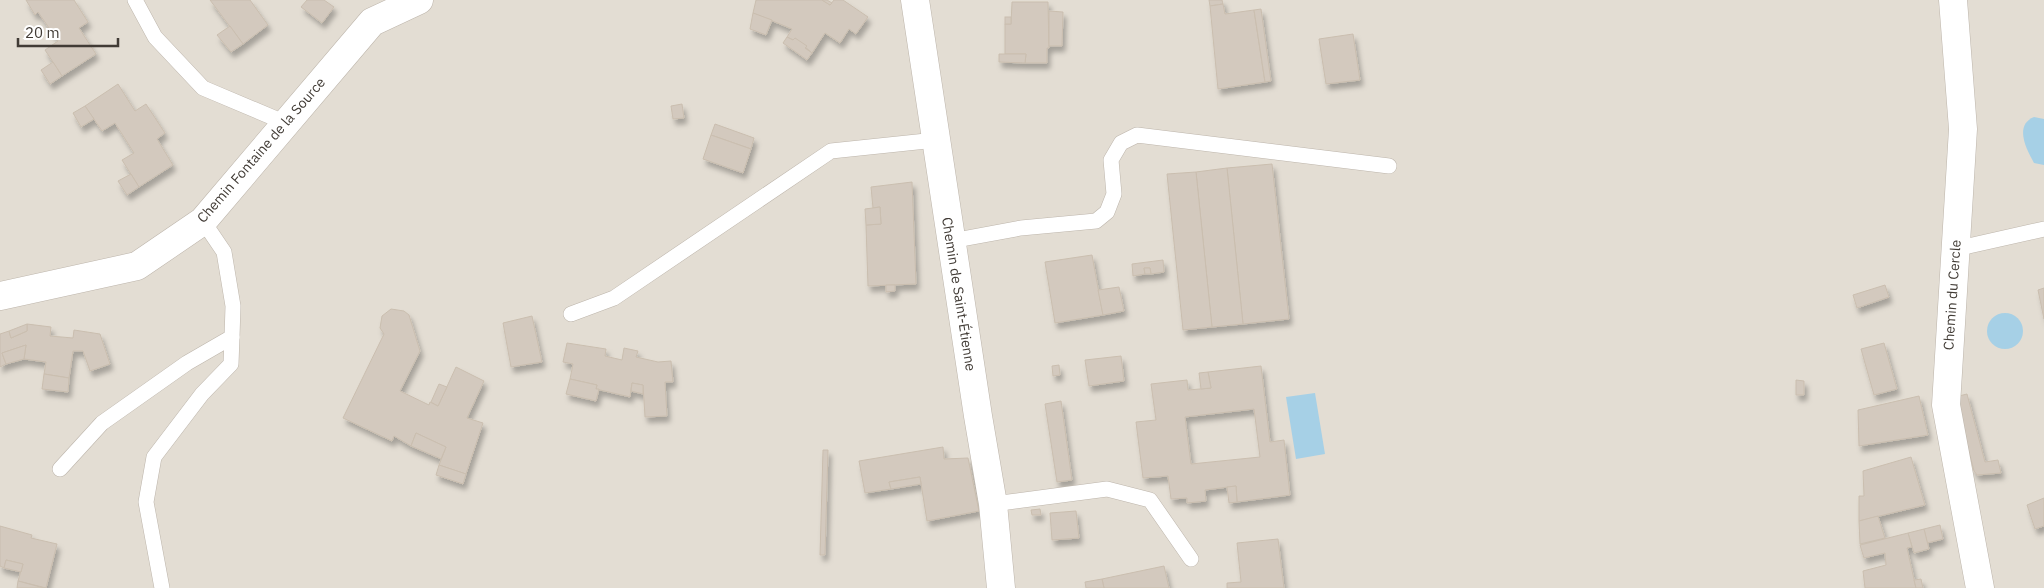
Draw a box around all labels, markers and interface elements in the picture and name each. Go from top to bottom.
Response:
scale bar [18,15,118,47]
text: 20 m [25,23,60,42]
street label: Chemin Fontaine de la Source [193,73,329,226]
street label: Chemin de Saint-Étienne [938,216,981,373]
street label: Chemin du Cercle [1939,239,1965,351]

